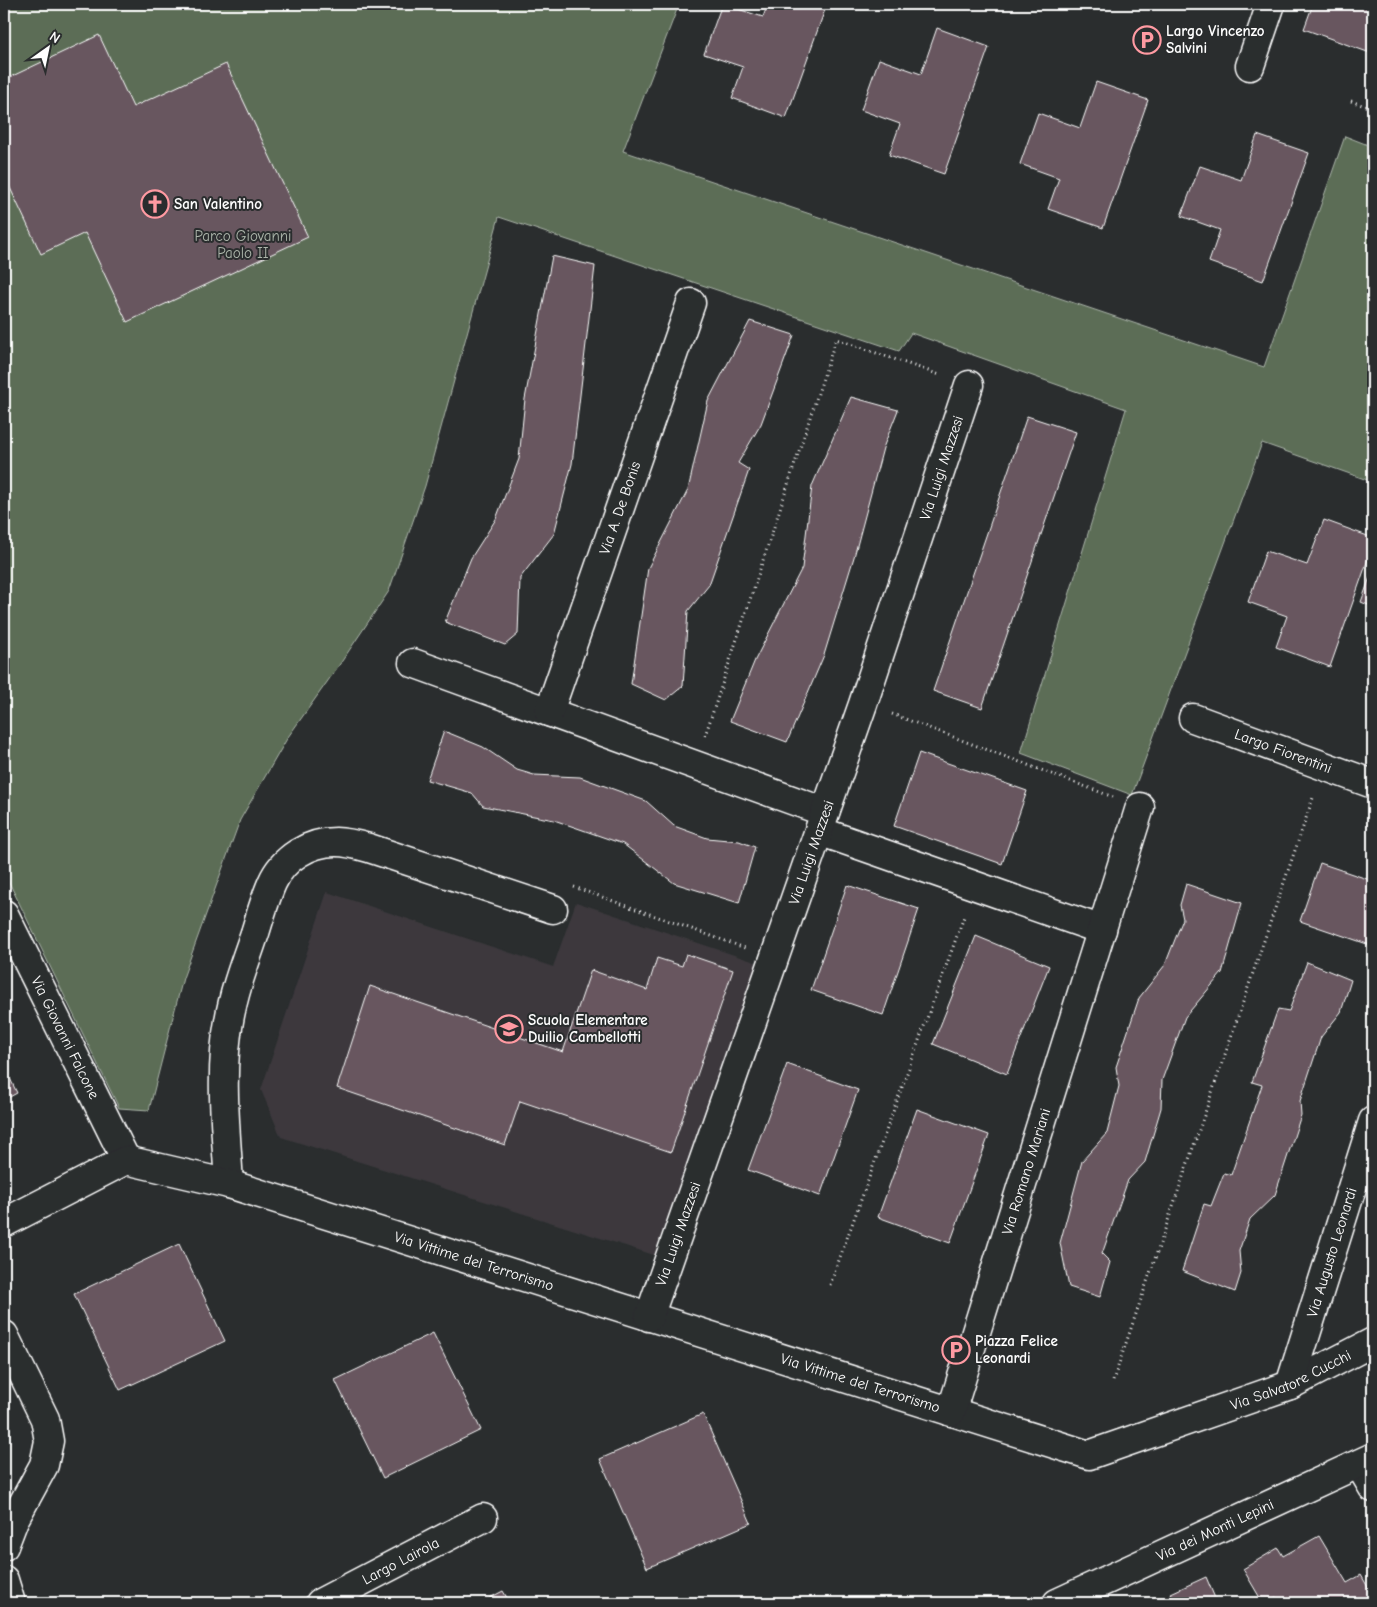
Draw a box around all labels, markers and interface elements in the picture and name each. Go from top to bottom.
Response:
north arrow [22,22,72,72]
place label: Largo Vincenzo Salvini [1166,22,1265,57]
parking icon: Largo Vincenzo Salvini [1132,25,1162,55]
text: N [46,28,63,47]
church icon: San Valentino [140,189,170,219]
place label: San Valentino [174,195,262,213]
park label: Parco Giovanni Paolo II [195,227,291,262]
street label: Via Luigi Mazzesi [916,413,967,523]
street label: Via A. De Bonis [595,459,644,557]
street label: Largo Fiorentini [1232,725,1334,777]
street label: Via Luigi Mazzesi [785,798,838,907]
street label: Via Giovanni Falcone [27,973,104,1102]
place label: Scuola Elementare Duilio Cambellotti [528,1011,648,1046]
school or university icon: Scuola Elementare Duilio Cambellotti [494,1014,524,1044]
street label: Via Romano Mariani [998,1106,1054,1237]
street label: Via Luigi Mazzesi [652,1179,704,1288]
street label: Via Augusto Leonardi [1303,1185,1361,1319]
street label: Via Vittime del Terrorismo [392,1228,556,1295]
place label: Piazza Felice Leonardi [975,1332,1058,1367]
parking icon: Piazza Felice Leonardi [941,1335,971,1365]
street label: Via Salvatore Cucchi [1228,1346,1354,1414]
street label: Via Vittime del Terrorismo [778,1349,942,1417]
street label: Via dei Monti Lepini [1153,1495,1277,1565]
street label: Largo Lairola [359,1533,442,1588]

